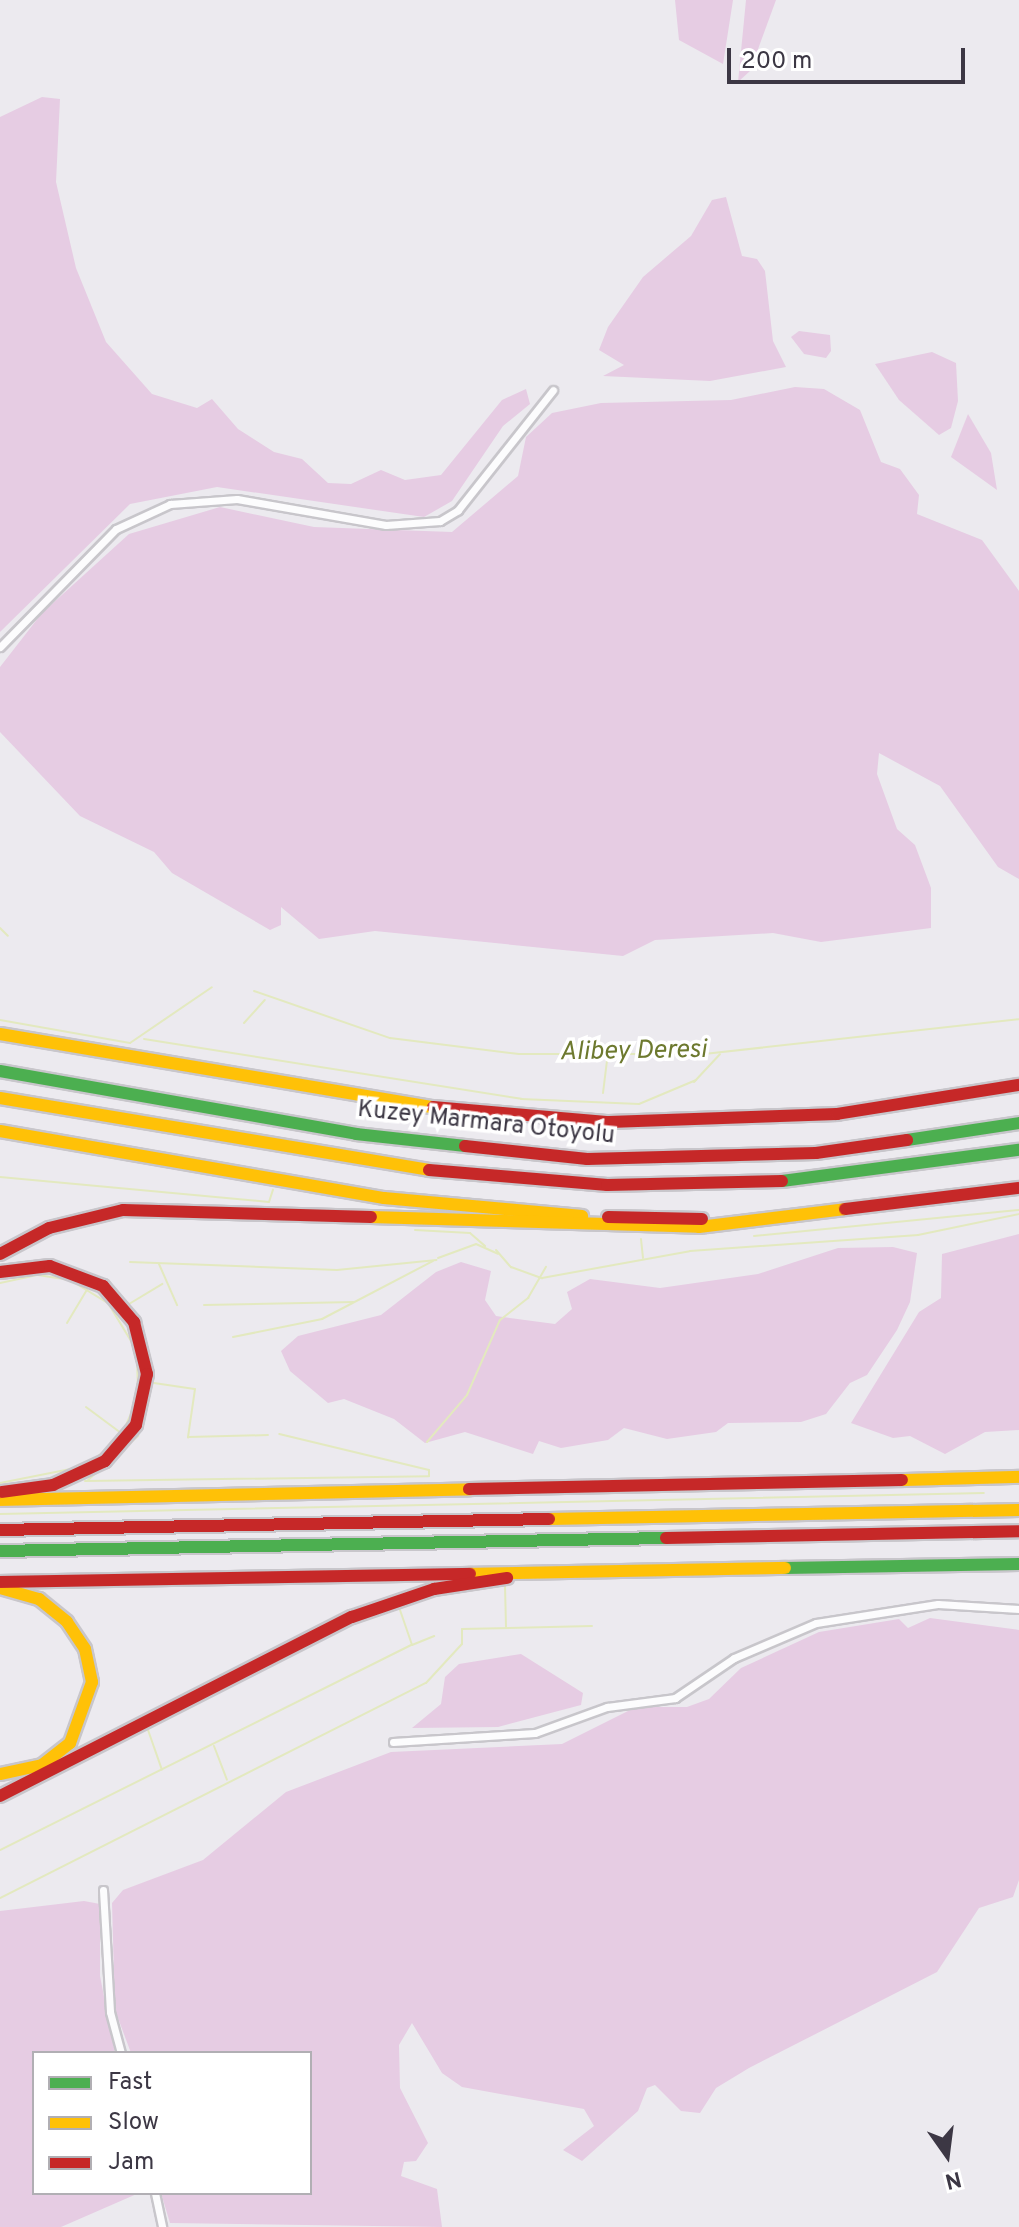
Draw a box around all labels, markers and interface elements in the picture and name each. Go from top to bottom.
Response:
scale bar [731,32,969,82]
text: 200 m [741,47,812,77]
water label: Alibey Deresi [559,1035,707,1069]
street label: Kuzey Marmara Otoyolu [356,1096,616,1152]
legend [32,2051,312,2195]
text: Fast [108,2068,152,2098]
text: Slow [108,2108,159,2138]
north arrow [907,2115,987,2195]
text: Jam [108,2148,154,2178]
text: N [942,2164,964,2194]

